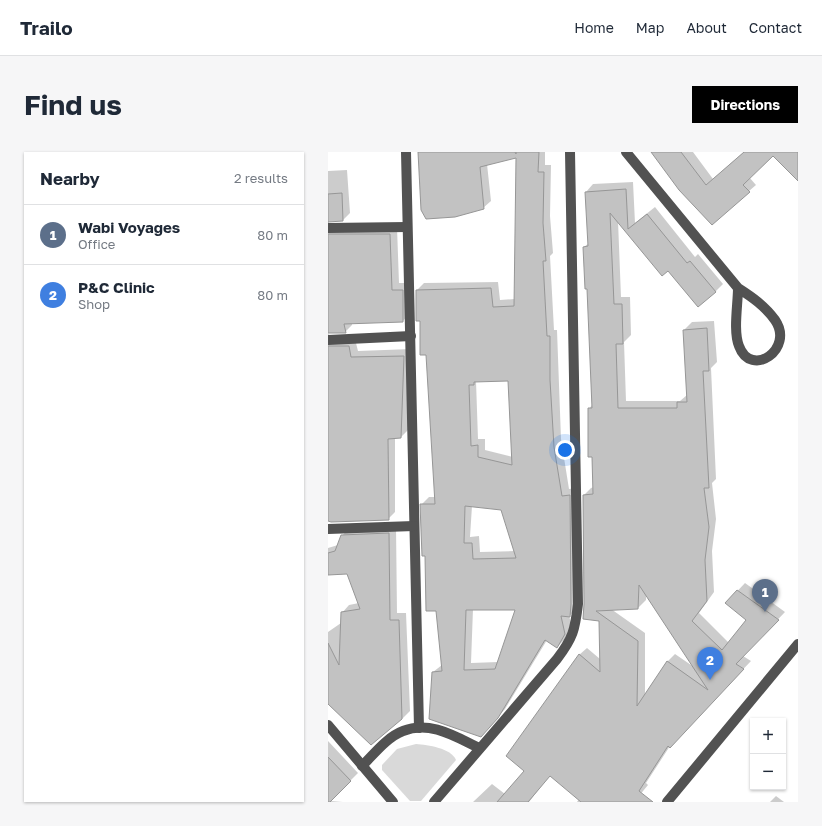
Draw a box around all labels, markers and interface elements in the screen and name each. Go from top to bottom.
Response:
text: Trailo [20,16,73,39]
text: Home [574,19,614,36]
text: Map [636,19,664,36]
text: About [686,19,727,36]
text: Contact [749,19,802,36]
button: Directions [692,86,798,123]
text: Find us [24,88,122,121]
text: Nearby [40,168,100,189]
text: 2 results [234,170,288,186]
text: Wabi Voyages [78,218,180,236]
text: 1 [50,227,56,243]
text: 80 m [257,227,288,243]
text: Office [78,236,115,252]
text: P&C Clinic [78,278,155,296]
text: 2 [49,287,57,303]
text: 80 m [257,287,288,303]
text: Shop [78,296,110,312]
your location [555,440,575,460]
pin: 1 [752,579,778,612]
pin: 2 [697,647,723,680]
map controls [750,718,786,790]
button: + [750,718,786,754]
button: − [750,754,786,790]

